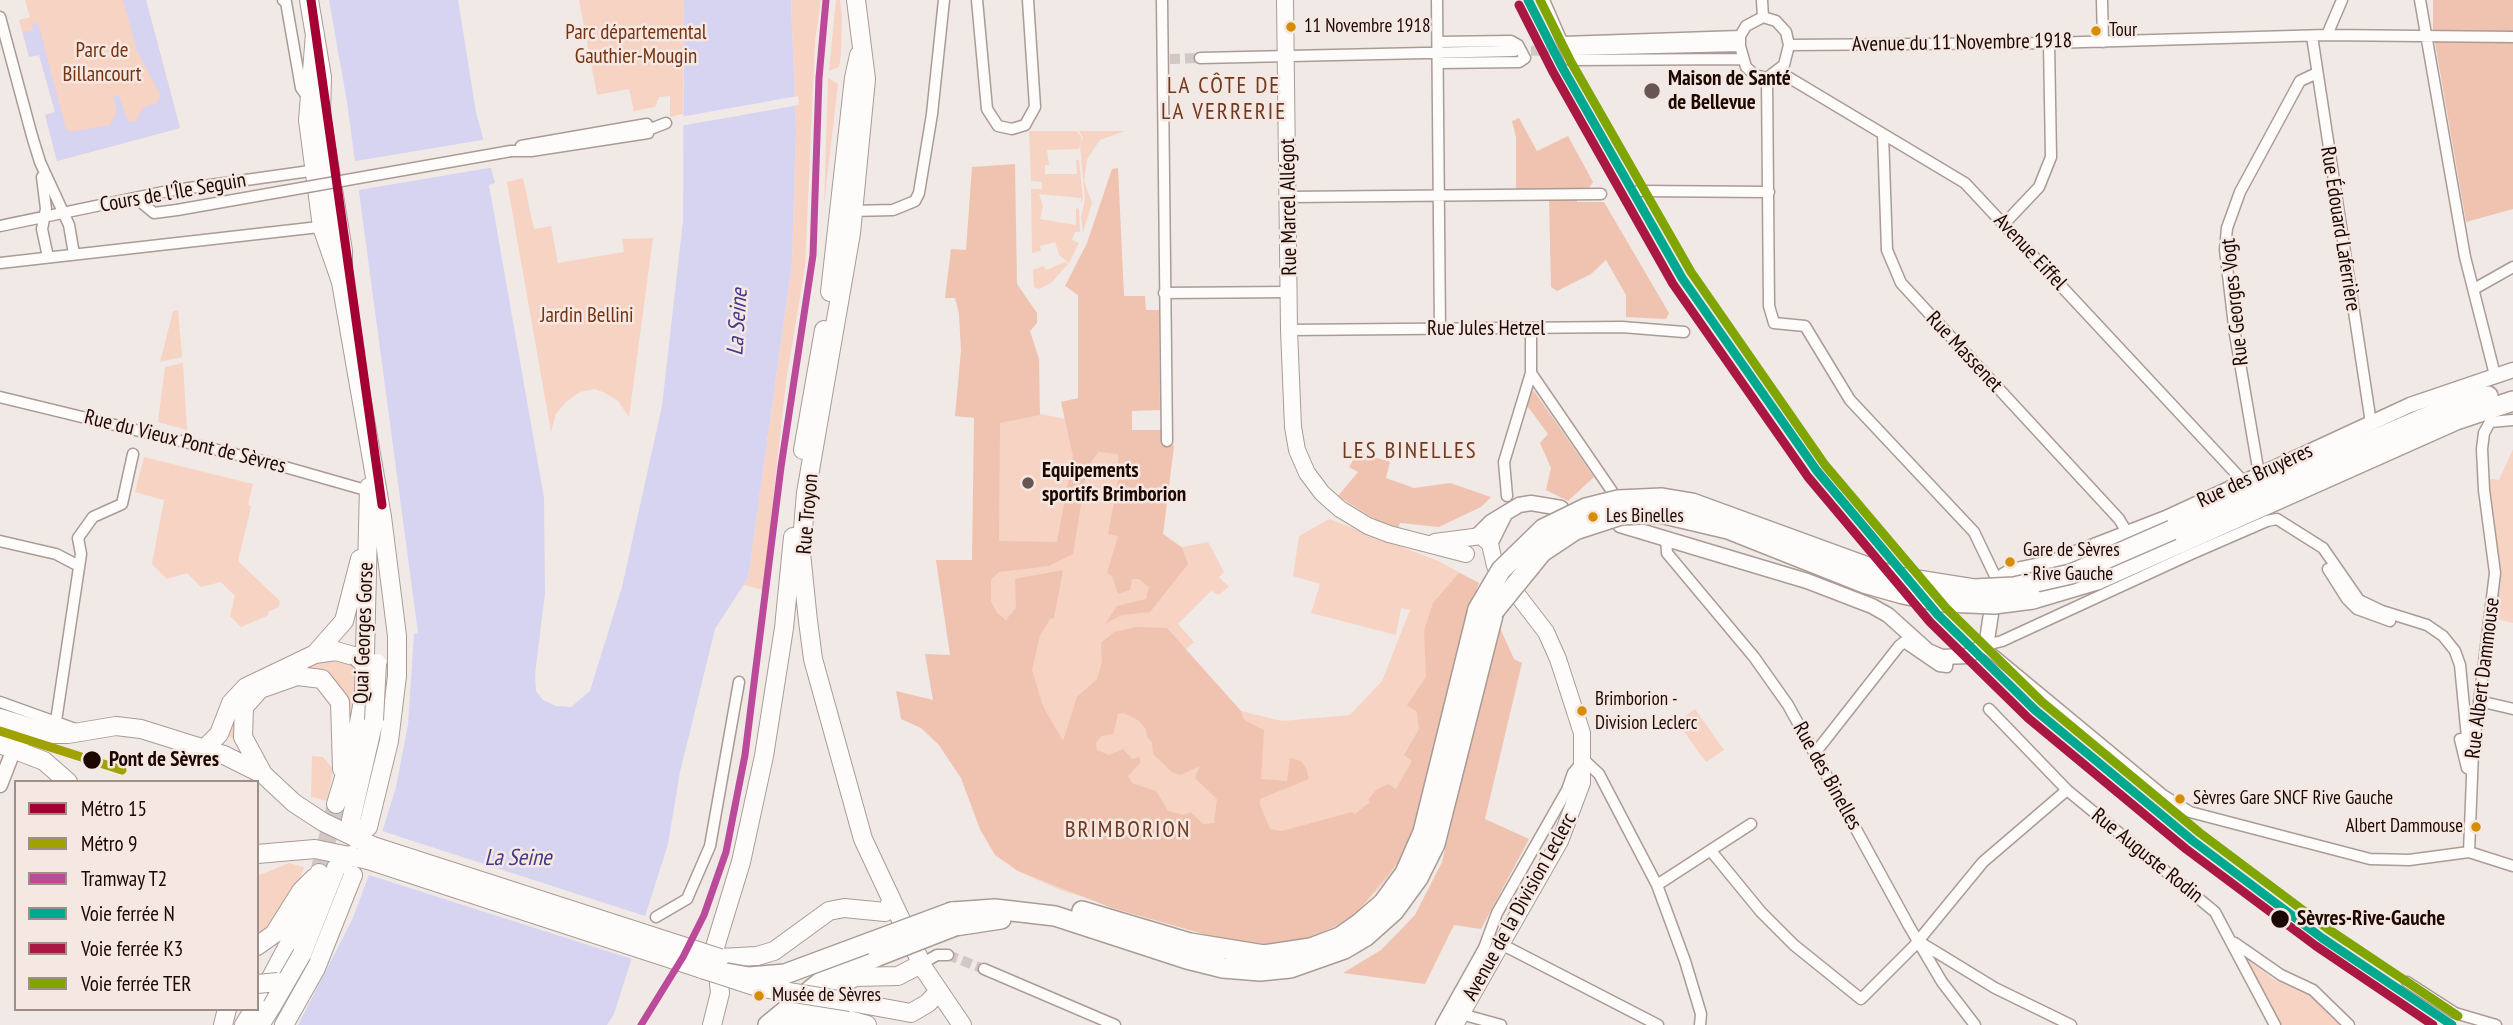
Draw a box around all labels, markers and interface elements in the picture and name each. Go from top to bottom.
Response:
place label: 11 Novembre 1918 [1304,16,1430,38]
park label: Parc départemental Gauthier-Mougin [565,20,707,70]
marker: 11 Novembre 1918 [1284,20,1298,34]
place label: Tour [2109,20,2137,42]
marker: Tour [2089,24,2103,38]
street label: Avenue du 11 Novembre 1918 [1852,28,2072,58]
park label: Parc de Billancourt [62,38,142,88]
place label: Maison de Santé de Bellevue [1668,66,1791,116]
district label: LA CÔTE DE LA VERRERIE [1162,72,1286,126]
marker: Maison de Santé de Bellevue [1642,81,1662,101]
street label: Rue Marcel Allégot [1275,138,1303,276]
street label: Rue Édouard Laferrière [2315,145,2365,313]
street label: Cours de l'Île Seguin [98,168,248,218]
street label: Avenue Eiffel [1988,209,2072,295]
street label: Rue Georges Vogt [2216,237,2254,367]
water label: La Seine [722,288,754,356]
park label: Jardin Bellini [540,303,634,329]
street label: Rue Massenet [1920,307,2008,397]
street label: Rue Jules Hetzel [1427,316,1545,342]
street label: Rue du Vieux Pont de Sèvres [82,405,288,479]
district label: LES BINELLES [1344,437,1476,465]
street label: Rue des Bruyères [2193,438,2317,514]
place label: Equipements sportifs Brimborion [1042,458,1186,508]
street label: Rue Troyon [792,473,824,555]
marker: Equipements sportifs Brimborion [1020,475,1036,491]
place label: Les Binelles [1606,506,1684,528]
marker: Les Binelles [1586,510,1600,524]
place label: Gare de Sèvres - Rive Gauche [2023,540,2120,584]
marker: Gare de Sèvres - Rive Gauche [2003,555,2017,569]
street label: Quai Georges Gorse [349,562,379,704]
street label: Rue Albert Dammouse [2461,596,2505,760]
place label: Brimborion - Division Leclerc [1595,689,1697,733]
marker: Brimborion - Division Leclerc [1575,704,1589,718]
street label: Rue des Binelles [1787,718,1867,834]
place label: Pont de Sèvres [109,747,219,773]
marker: Pont de Sèvres [81,749,103,771]
legend [14,780,259,1011]
place label: Sèvres Gare SNCF Rive Gauche [2193,788,2393,810]
marker: Sèvres Gare SNCF Rive Gauche [2173,792,2187,806]
text: Métro 15 [81,795,147,822]
street label: Rue Auguste Rodin [2086,803,2208,909]
street label: Avenue de la Division Leclerc [1458,809,1582,1005]
district label: BRIMBORION [1066,816,1190,844]
place label: Albert Dammouse [2346,816,2463,838]
marker: Albert Dammouse [2469,820,2483,834]
text: Métro 9 [81,830,138,857]
water label: La Seine [484,844,552,872]
text: Tramway T2 [81,865,167,892]
text: Voie ferrée N [81,900,175,927]
place label: Sèvres-Rive-Gauche [2297,906,2445,932]
marker: Sèvres-Rive-Gauche [2269,908,2291,930]
text: Voie ferrée K3 [81,935,183,962]
text: Voie ferrée TER [81,970,191,997]
place label: Musée de Sèvres [772,985,881,1007]
marker: Musée de Sèvres [752,989,766,1003]

